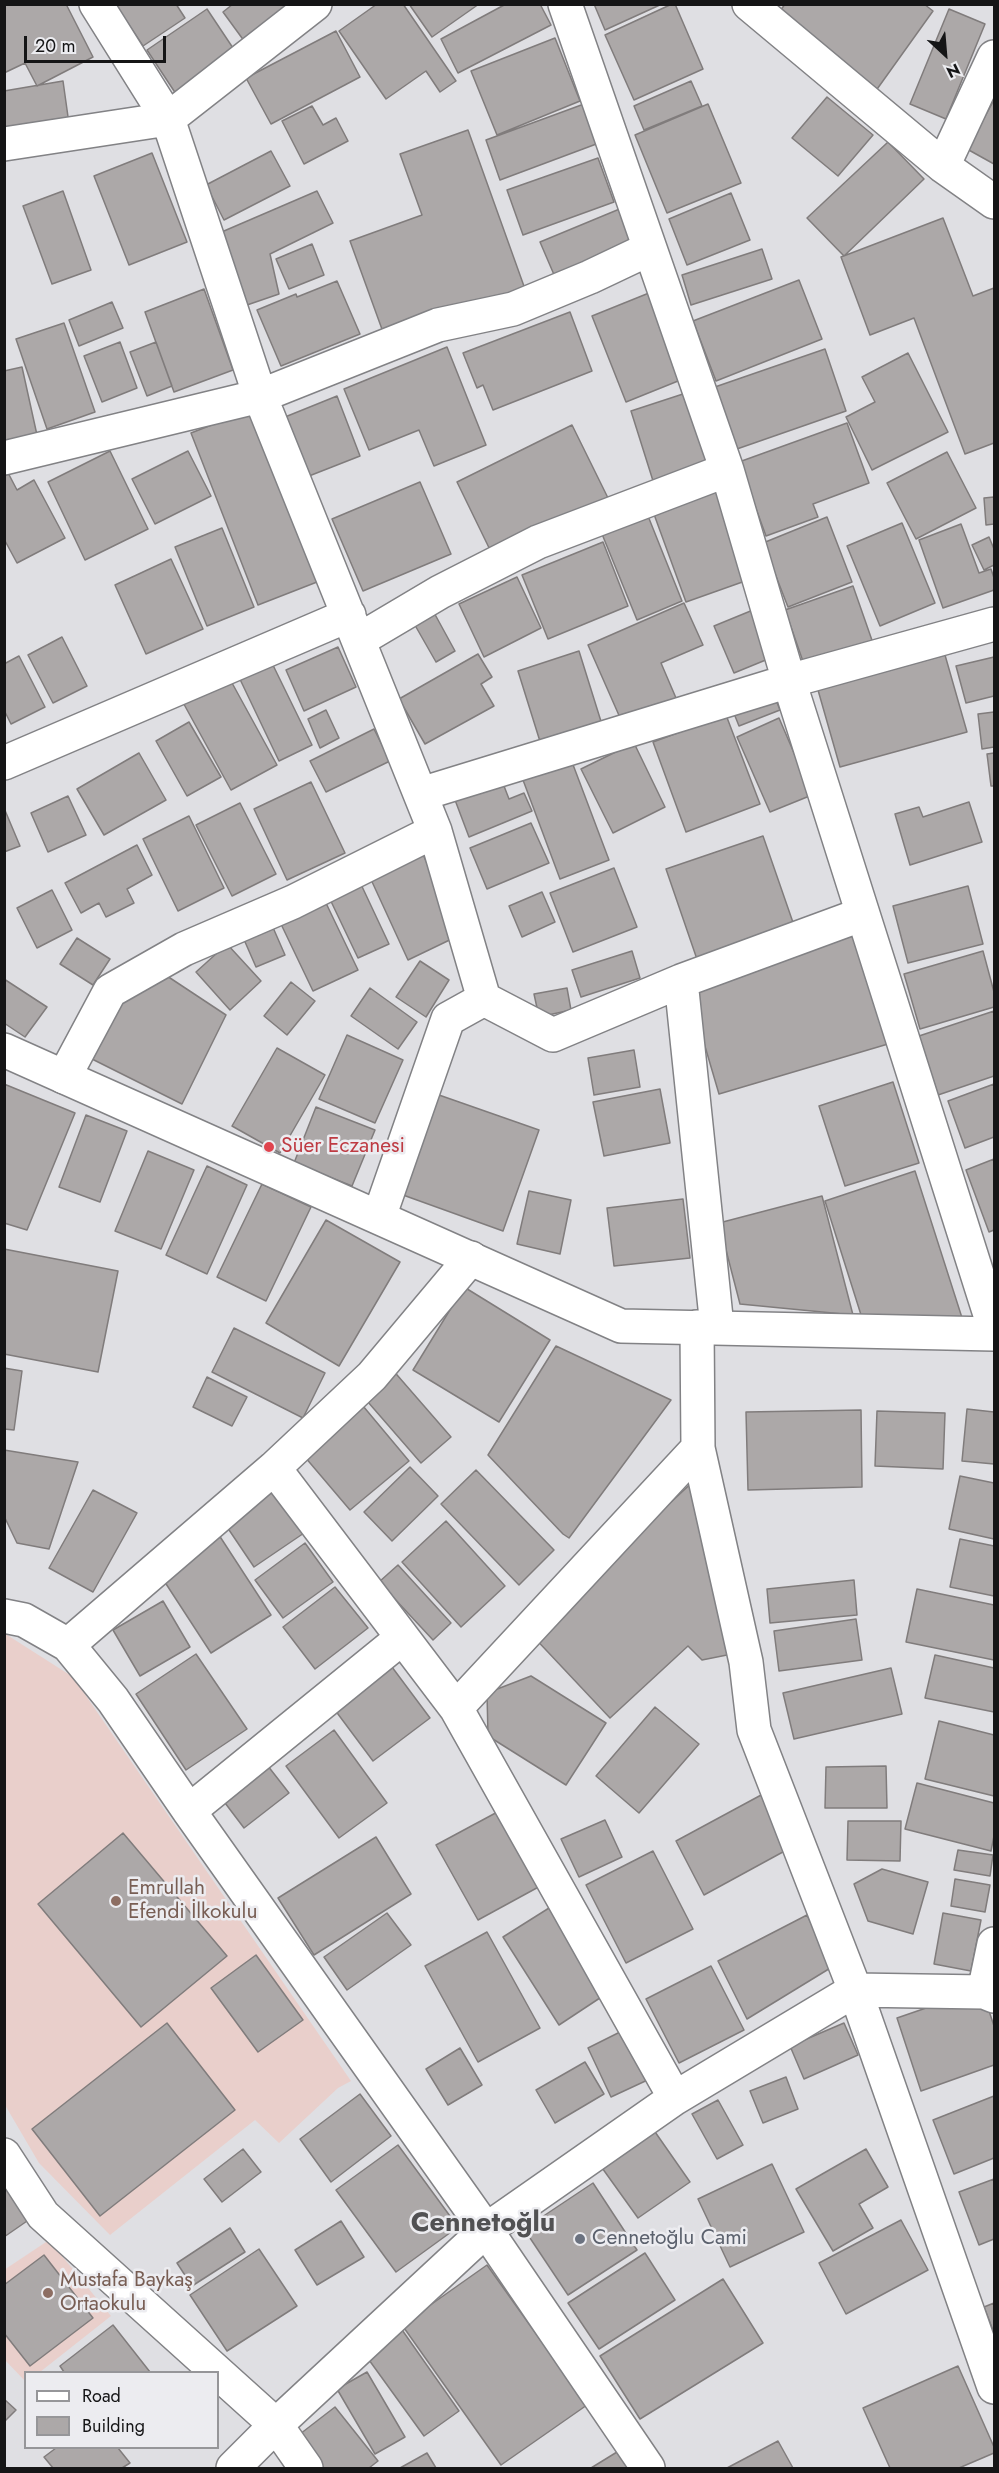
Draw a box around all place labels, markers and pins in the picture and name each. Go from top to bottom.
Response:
place label: Süer Eczanesi [281,1134,405,1160]
marker: Süer Eczanesi [262,1140,276,1154]
place label: Emrullah Efendi İlkokulu [128,1876,257,1926]
marker: Emrullah Efendi İlkokulu [109,1894,123,1908]
place label: Cennetoğlu Cami [592,2226,747,2252]
marker: Cennetoğlu Cami [573,2232,587,2246]
place label: Mustafa Baykaş Ortaokulu [60,2268,193,2318]
marker: Mustafa Baykaş Ortaokulu [41,2286,55,2300]

